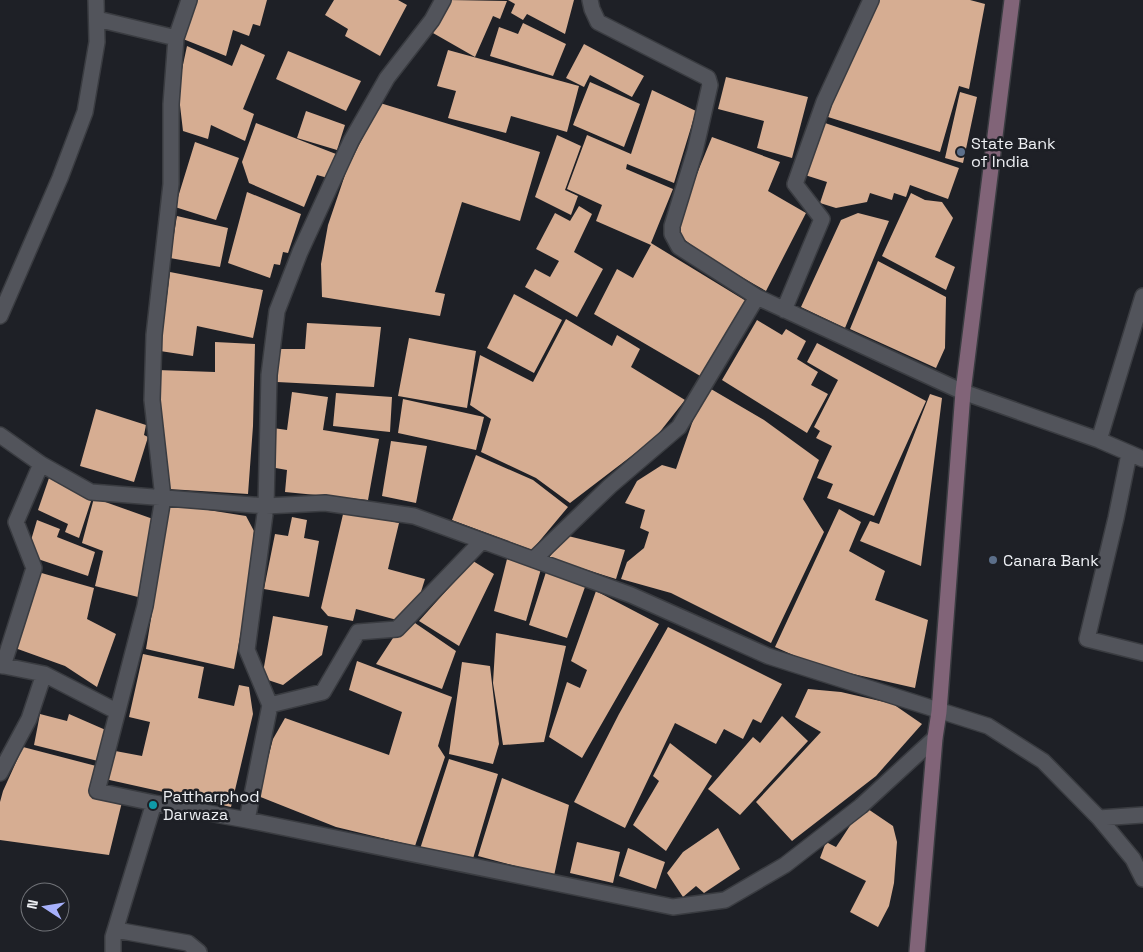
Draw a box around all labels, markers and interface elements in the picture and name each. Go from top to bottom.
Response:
place label: State Bank of India [971,133,1056,172]
marker: State Bank of India [955,146,967,158]
place label: Canara Bank [1003,550,1099,571]
marker: Canara Bank [987,554,999,566]
place label: Pattharphod Darwaza [163,786,260,825]
marker: Pattharphod Darwaza [147,799,159,811]
north arrow [20,882,70,932]
text: N [23,898,42,911]

